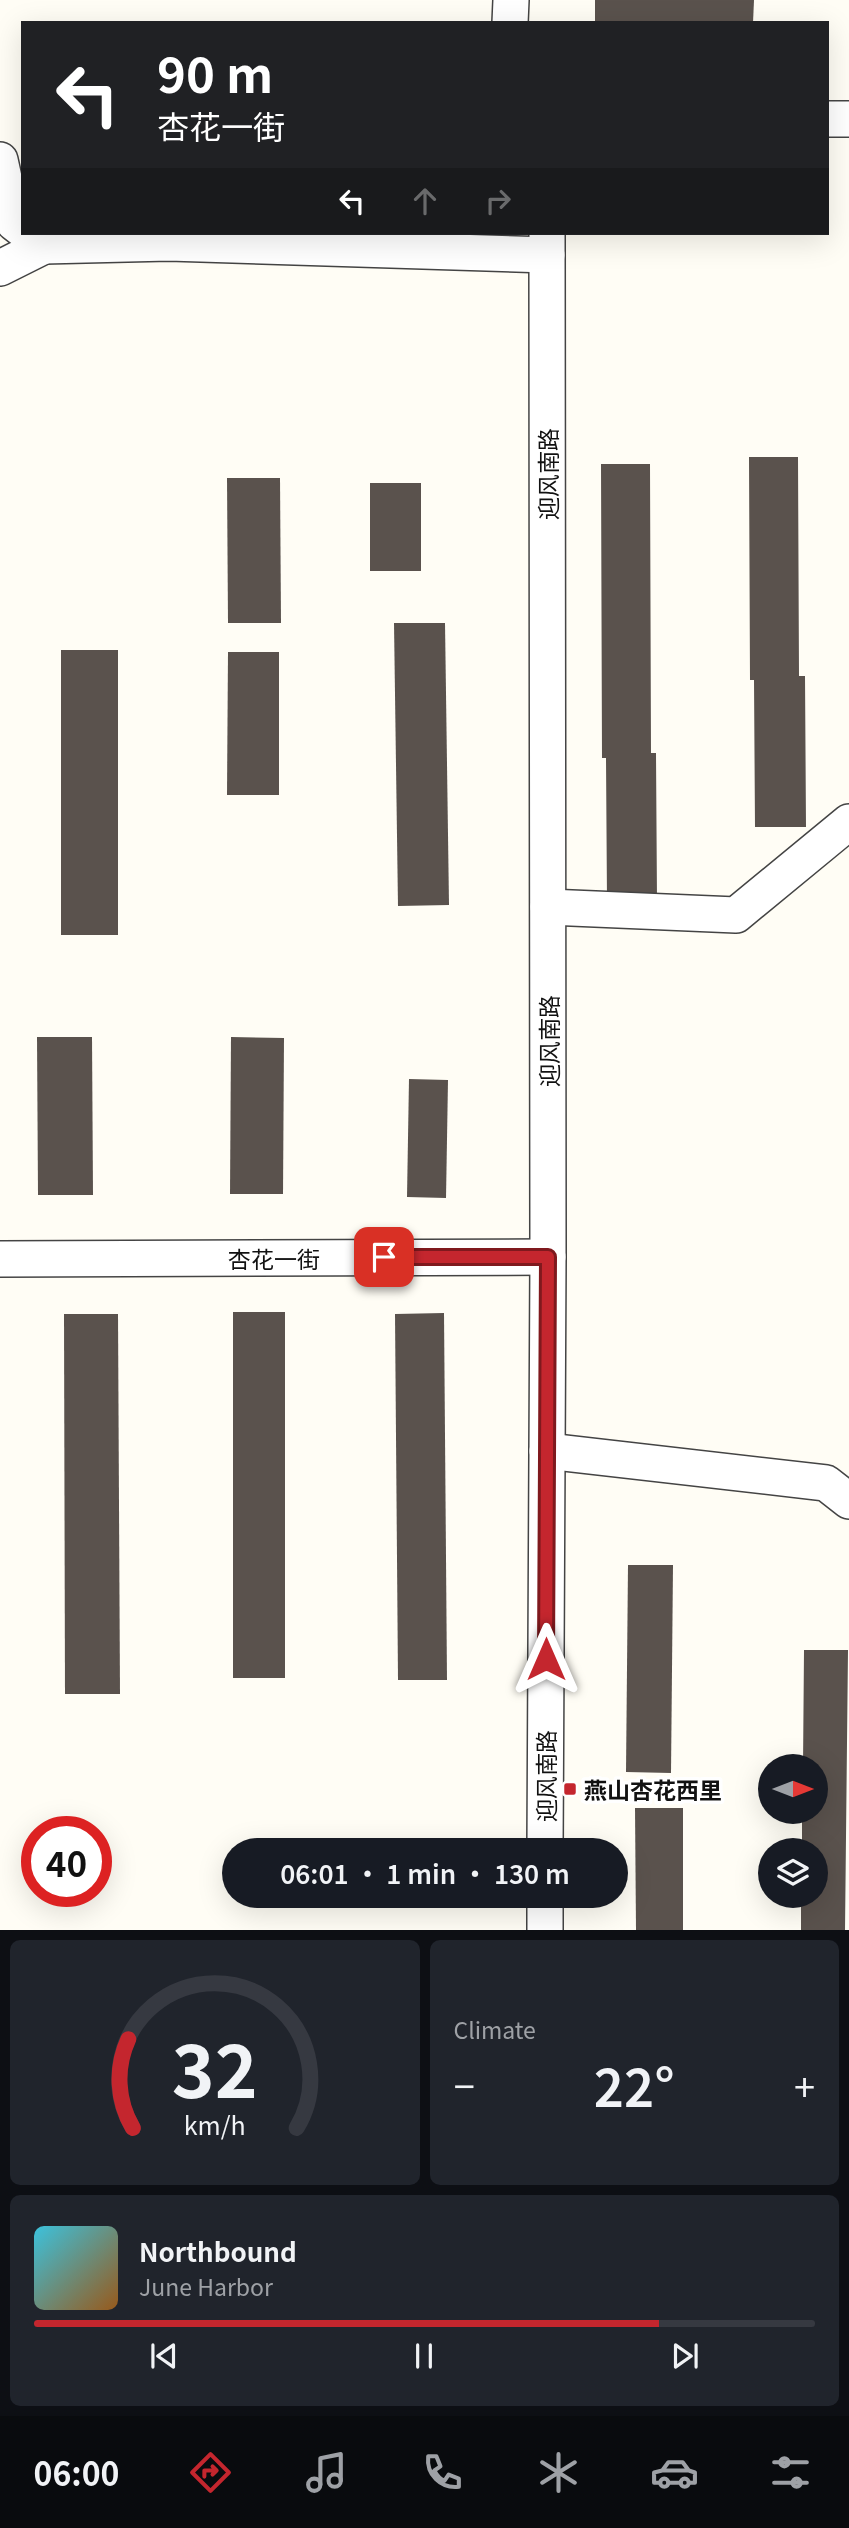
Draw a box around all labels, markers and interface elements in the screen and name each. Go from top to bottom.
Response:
text: 90 m [157,36,273,107]
icon: left [42,49,133,140]
text: 杏花一街 [157,102,285,148]
icon: left [333,182,371,220]
icon: ahead [406,182,444,220]
icon: right [479,182,517,220]
street label: 迎风南路 [530,428,564,520]
street label: 迎风南路 [531,995,565,1087]
pin [354,1227,414,1287]
icon: arrive [365,1238,403,1276]
street label: 杏花一街 [228,1241,320,1275]
position arrow [509,1622,583,1696]
street label: 迎风南路 [528,1730,562,1822]
north arrow [758,1754,828,1824]
map controls [758,1754,828,1908]
place label: 燕山杏花西里 [584,1772,722,1806]
marker: 燕山杏花西里 [562,1781,578,1797]
speed limit sign: 40 [21,1816,112,1907]
button: layers [758,1838,828,1908]
text: 06:01 · 1 min · 130 m [280,1854,570,1891]
text: Climate [454,2012,536,2046]
text: 32 [172,2015,258,2120]
text: 22° [594,2047,675,2122]
text: − [454,2057,475,2112]
text: + [794,2057,815,2112]
text: km/h [184,2106,246,2142]
text: Northbound [139,2232,297,2269]
text: June Harbor [139,2269,273,2303]
icon: previous [145,2337,183,2375]
icon: pause [405,2337,443,2375]
icon: next [666,2337,704,2375]
icon: directions [186,2448,235,2497]
icon: music [302,2448,351,2497]
icon: phone [418,2448,467,2497]
icon: climate [534,2448,583,2497]
icon: car [650,2448,699,2497]
icon: filters [766,2448,815,2497]
text: 06:00 [34,2449,119,2495]

